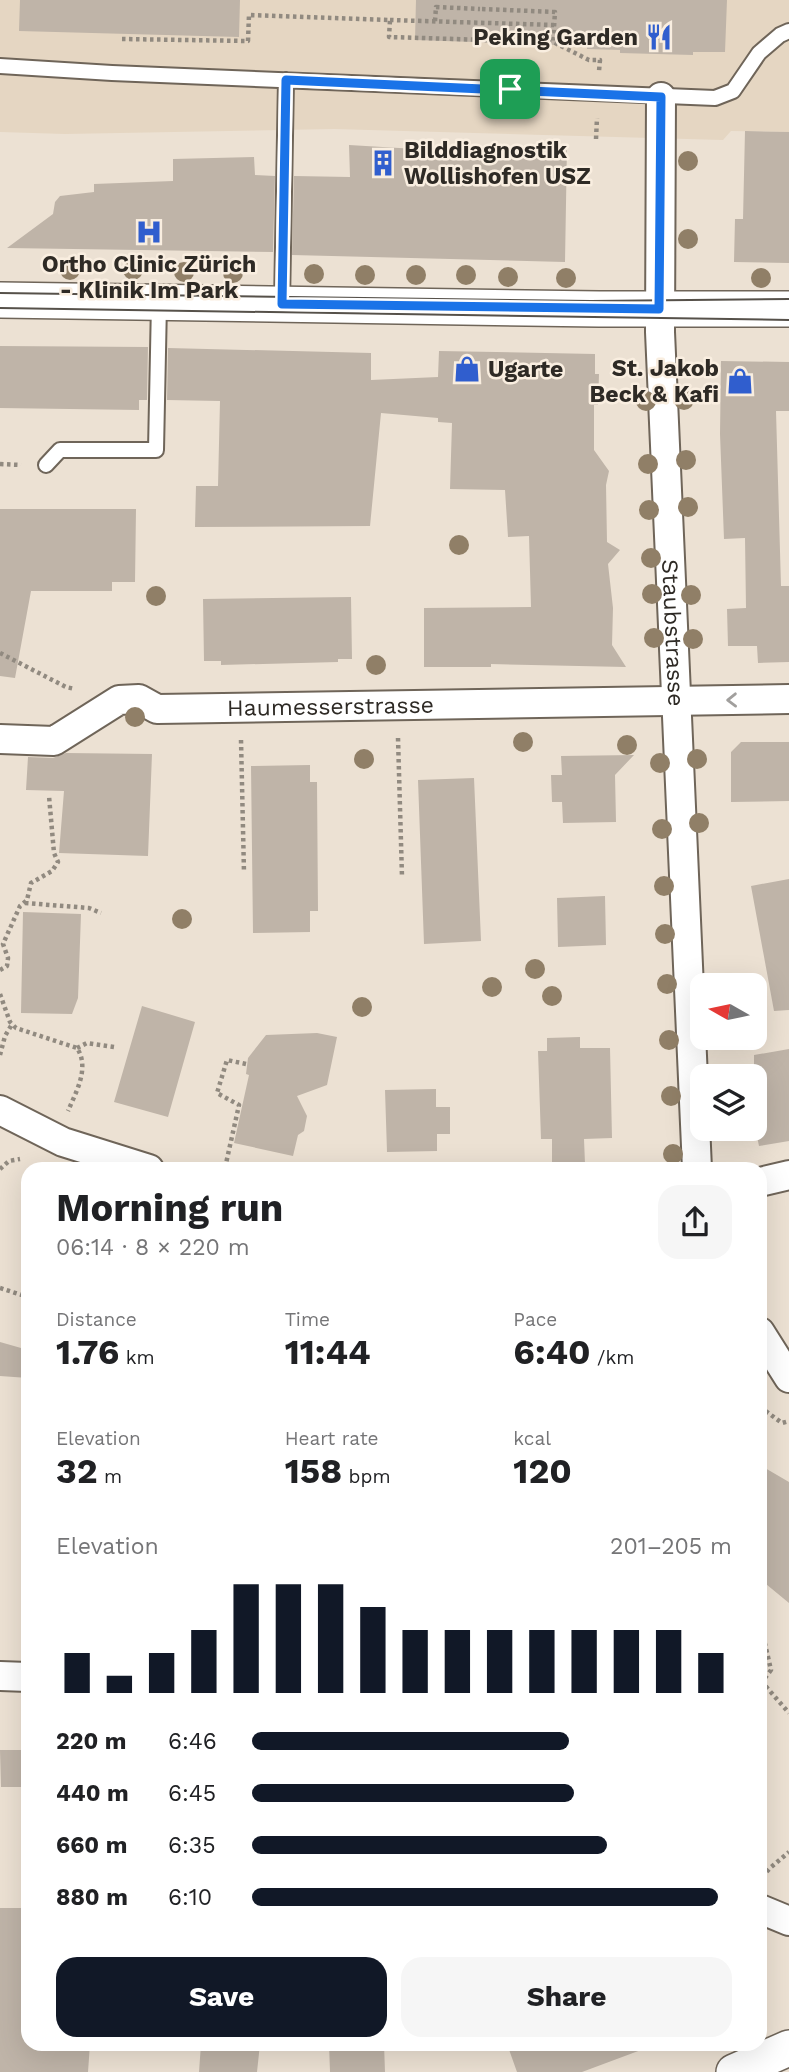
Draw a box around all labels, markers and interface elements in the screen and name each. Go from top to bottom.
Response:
restaurant icon: Peking Garden [644,22,674,52]
place label: Peking Garden [473,24,638,51]
pin [480,59,540,119]
icon: arrive [491,70,529,108]
place label: Bilddiagnostik Wollishofen USZ [404,137,591,190]
building icon: Bilddiagnostik Wollishofen USZ [368,148,398,178]
hospital icon: Ortho Clinic Zürich - Klinik Im Park [134,217,164,247]
place label: Ortho Clinic Zürich - Klinik Im Park [42,251,256,304]
shop icon: Ugarte [452,354,482,384]
place label: St. Jakob Beck & Kafi [590,355,719,408]
place label: Ugarte [488,356,563,383]
shop icon: St. Jakob Beck & Kafi [725,366,755,396]
street label: Staubstrasse [656,558,690,707]
street label: Haumesserstrasse [227,692,434,722]
one-way arrow [726,692,737,708]
north arrow [690,973,766,1050]
map controls [690,973,767,1141]
button: layers [690,1064,767,1141]
button: share [658,1185,732,1259]
text: Morning run [56,1186,283,1230]
text: 06:14 · 8 × 220 m [56,1234,250,1261]
text: Distance [56,1308,137,1331]
text: Time [285,1308,330,1331]
text: Pace [513,1308,557,1331]
text: 1.76 [56,1331,119,1373]
text: 11:44 [285,1331,371,1373]
text: 6:40 [513,1331,591,1373]
text: km [119,1346,155,1369]
text: /km [591,1346,634,1369]
text: Elevation [56,1427,141,1450]
text: Heart rate [285,1427,379,1450]
text: kcal [513,1427,551,1450]
text: 32 [56,1450,98,1492]
text: 158 [285,1450,342,1492]
text: 120 [513,1450,572,1492]
text: m [98,1465,122,1488]
text: bpm [342,1465,391,1488]
text: Elevation [56,1533,159,1560]
text: 201–205 m [610,1533,732,1560]
text: 220 m [56,1728,126,1755]
text: 6:46 [168,1728,217,1755]
text: 440 m [56,1780,129,1807]
text: 6:45 [168,1780,216,1807]
text: 660 m [56,1832,127,1859]
text: 6:35 [168,1832,216,1859]
text: 880 m [56,1884,128,1911]
text: 6:10 [168,1884,212,1911]
button: Save [56,1957,387,2037]
button: Share [401,1957,732,2037]

